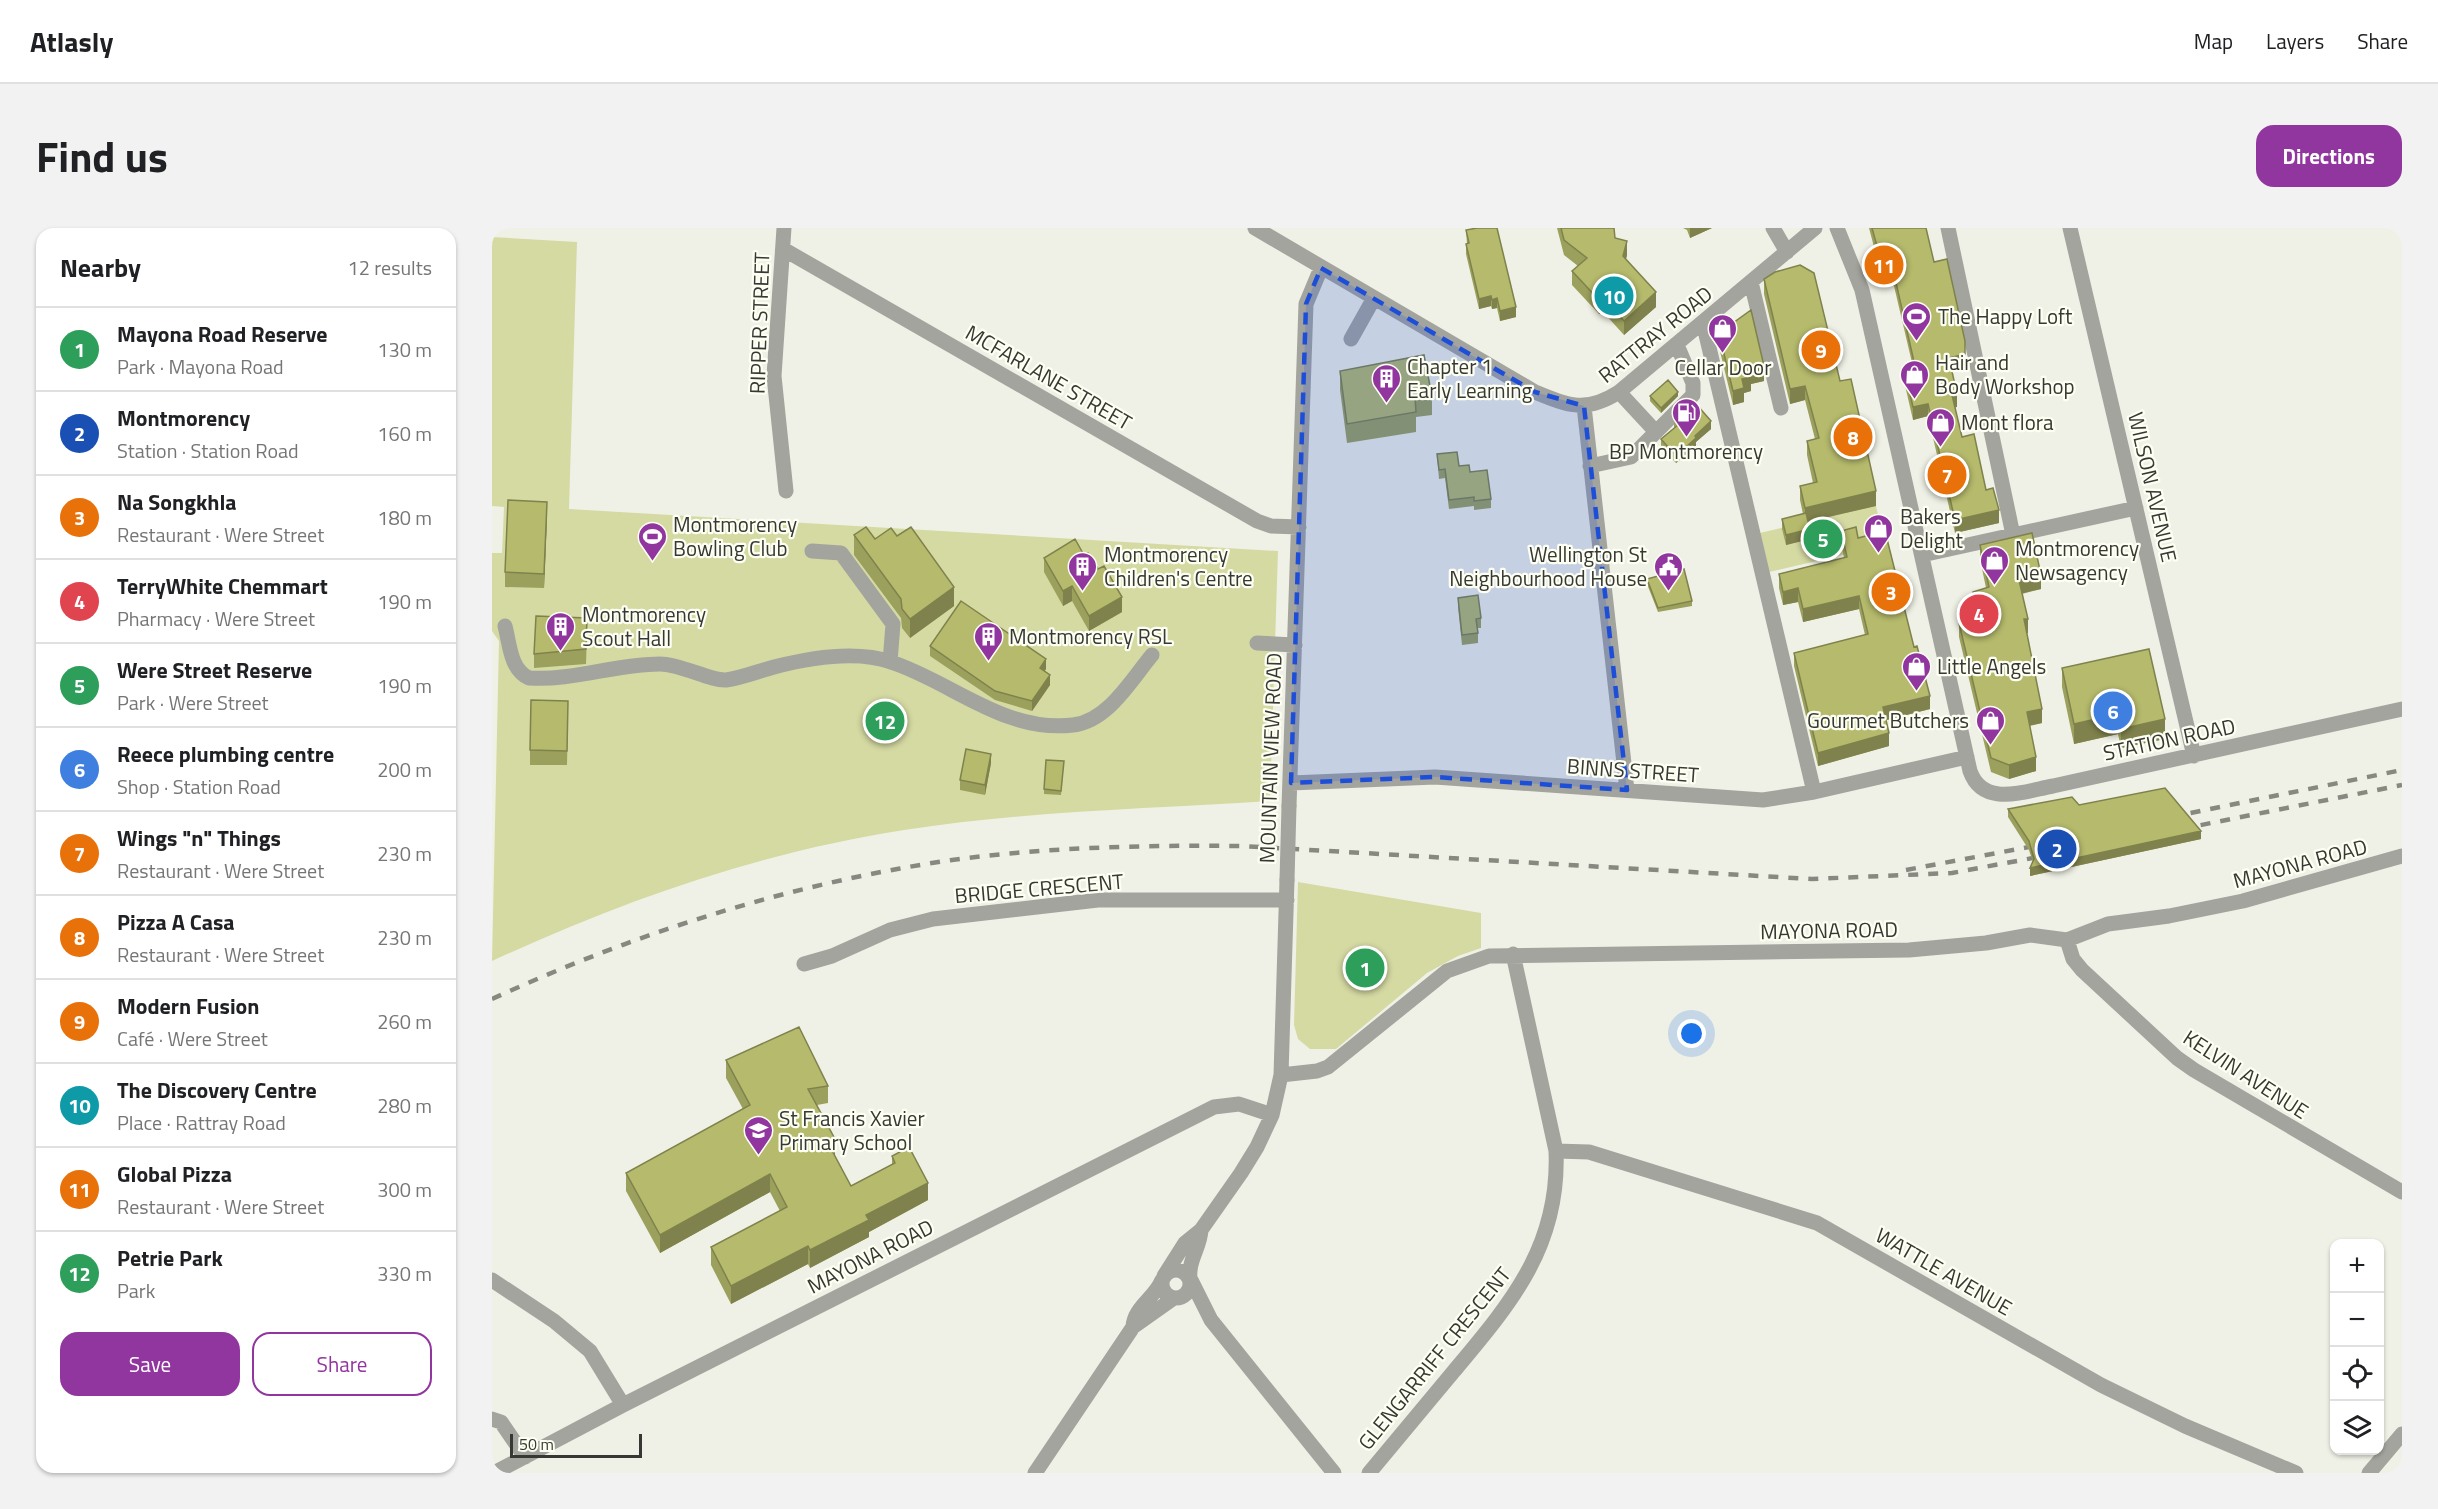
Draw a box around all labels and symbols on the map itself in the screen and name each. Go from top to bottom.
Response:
pin: 11 [1864,243,1904,288]
street label: RIPPER STREET [741,252,777,394]
pin: 10 [1594,274,1634,318]
street label: RATTRAY ROAD [1591,278,1719,390]
sports icon: The Happy Loft [1901,300,1933,342]
place label: The Happy Loft [1938,300,2073,332]
shop icon: Cellar Door [1707,312,1739,354]
street label: MCFARLANE STREET [960,316,1138,438]
pin: 9 [1802,328,1840,372]
place label: Hair and Body Workshop [1935,346,2075,402]
place label: Chapter 1 Early Learning [1407,350,1533,406]
place label: Cellar Door [1675,351,1771,383]
shop icon: Hair and Body Workshop [1898,358,1930,400]
building icon: Chapter 1 Early Learning [1370,362,1402,404]
fuel station icon: BP Montmorency [1670,396,1702,438]
shop icon: Mont flora [1924,406,1956,448]
place label: Mont flora [1961,406,2054,438]
street label: WILSON AVENUE [2120,409,2186,565]
pin: 8 [1834,414,1872,460]
place label: BP Montmorency [1609,435,1763,467]
pin: 7 [1928,452,1966,498]
place label: Bakers Delight [1900,500,1964,556]
place label: Montmorency Bowling Club [673,508,797,564]
shop icon: Bakers Delight [1863,512,1895,554]
pin: 5 [1804,516,1842,562]
sports icon: Montmorency Bowling Club [636,520,668,562]
place label: Montmorency Newsagency [2015,532,2139,588]
place label: Montmorency Children's Centre [1104,538,1253,594]
place label: Wellington St Neighbourhood House [1449,538,1648,594]
shop icon: Montmorency Newsagency [1978,544,2010,586]
building icon: Montmorency Children's Centre [1067,550,1099,592]
public building icon: Wellington St Neighbourhood House [1652,550,1684,592]
pin: 3 [1872,570,1910,614]
pin: 4 [1960,592,1998,636]
place label: Montmorency Scout Hall [582,598,706,654]
building icon: Montmorency Scout Hall [545,610,577,652]
building icon: Montmorency RSL [972,620,1004,662]
place label: Montmorency RSL [1009,620,1172,652]
shop icon: Little Angels [1900,650,1932,692]
place label: Little Angels [1937,650,2046,682]
street label: MOUNTAIN VIEW ROAD [1250,652,1290,864]
pin: 6 [2094,688,2132,734]
pin: 12 [866,698,904,744]
place label: Gourmet Butchers [1807,704,1969,736]
shop icon: Gourmet Butchers [1974,704,2006,746]
street label: STATION ROAD [2100,709,2238,769]
street label: BINNS STREET [1566,749,1700,791]
pin: 2 [2038,826,2076,872]
street label: MAYONA ROAD [2229,830,2371,896]
street label: BRIDGE CRESCENT [953,865,1125,911]
street label: MAYONA ROAD [1760,913,1898,947]
pin: 1 [1346,946,1384,990]
your location [1677,1019,1706,1048]
street label: KELVIN AVENUE [2177,1021,2315,1127]
place label: St Francis Xavier Primary School [779,1102,925,1158]
school or university icon: St Francis Xavier Primary School [742,1114,774,1156]
street label: MAYONA ROAD [801,1211,939,1301]
street label: WATTLE AVENUE [1870,1219,2018,1323]
street label: GLENGARRIFF CRESCENT [1350,1260,1518,1456]
scale bar [510,1431,642,1458]

